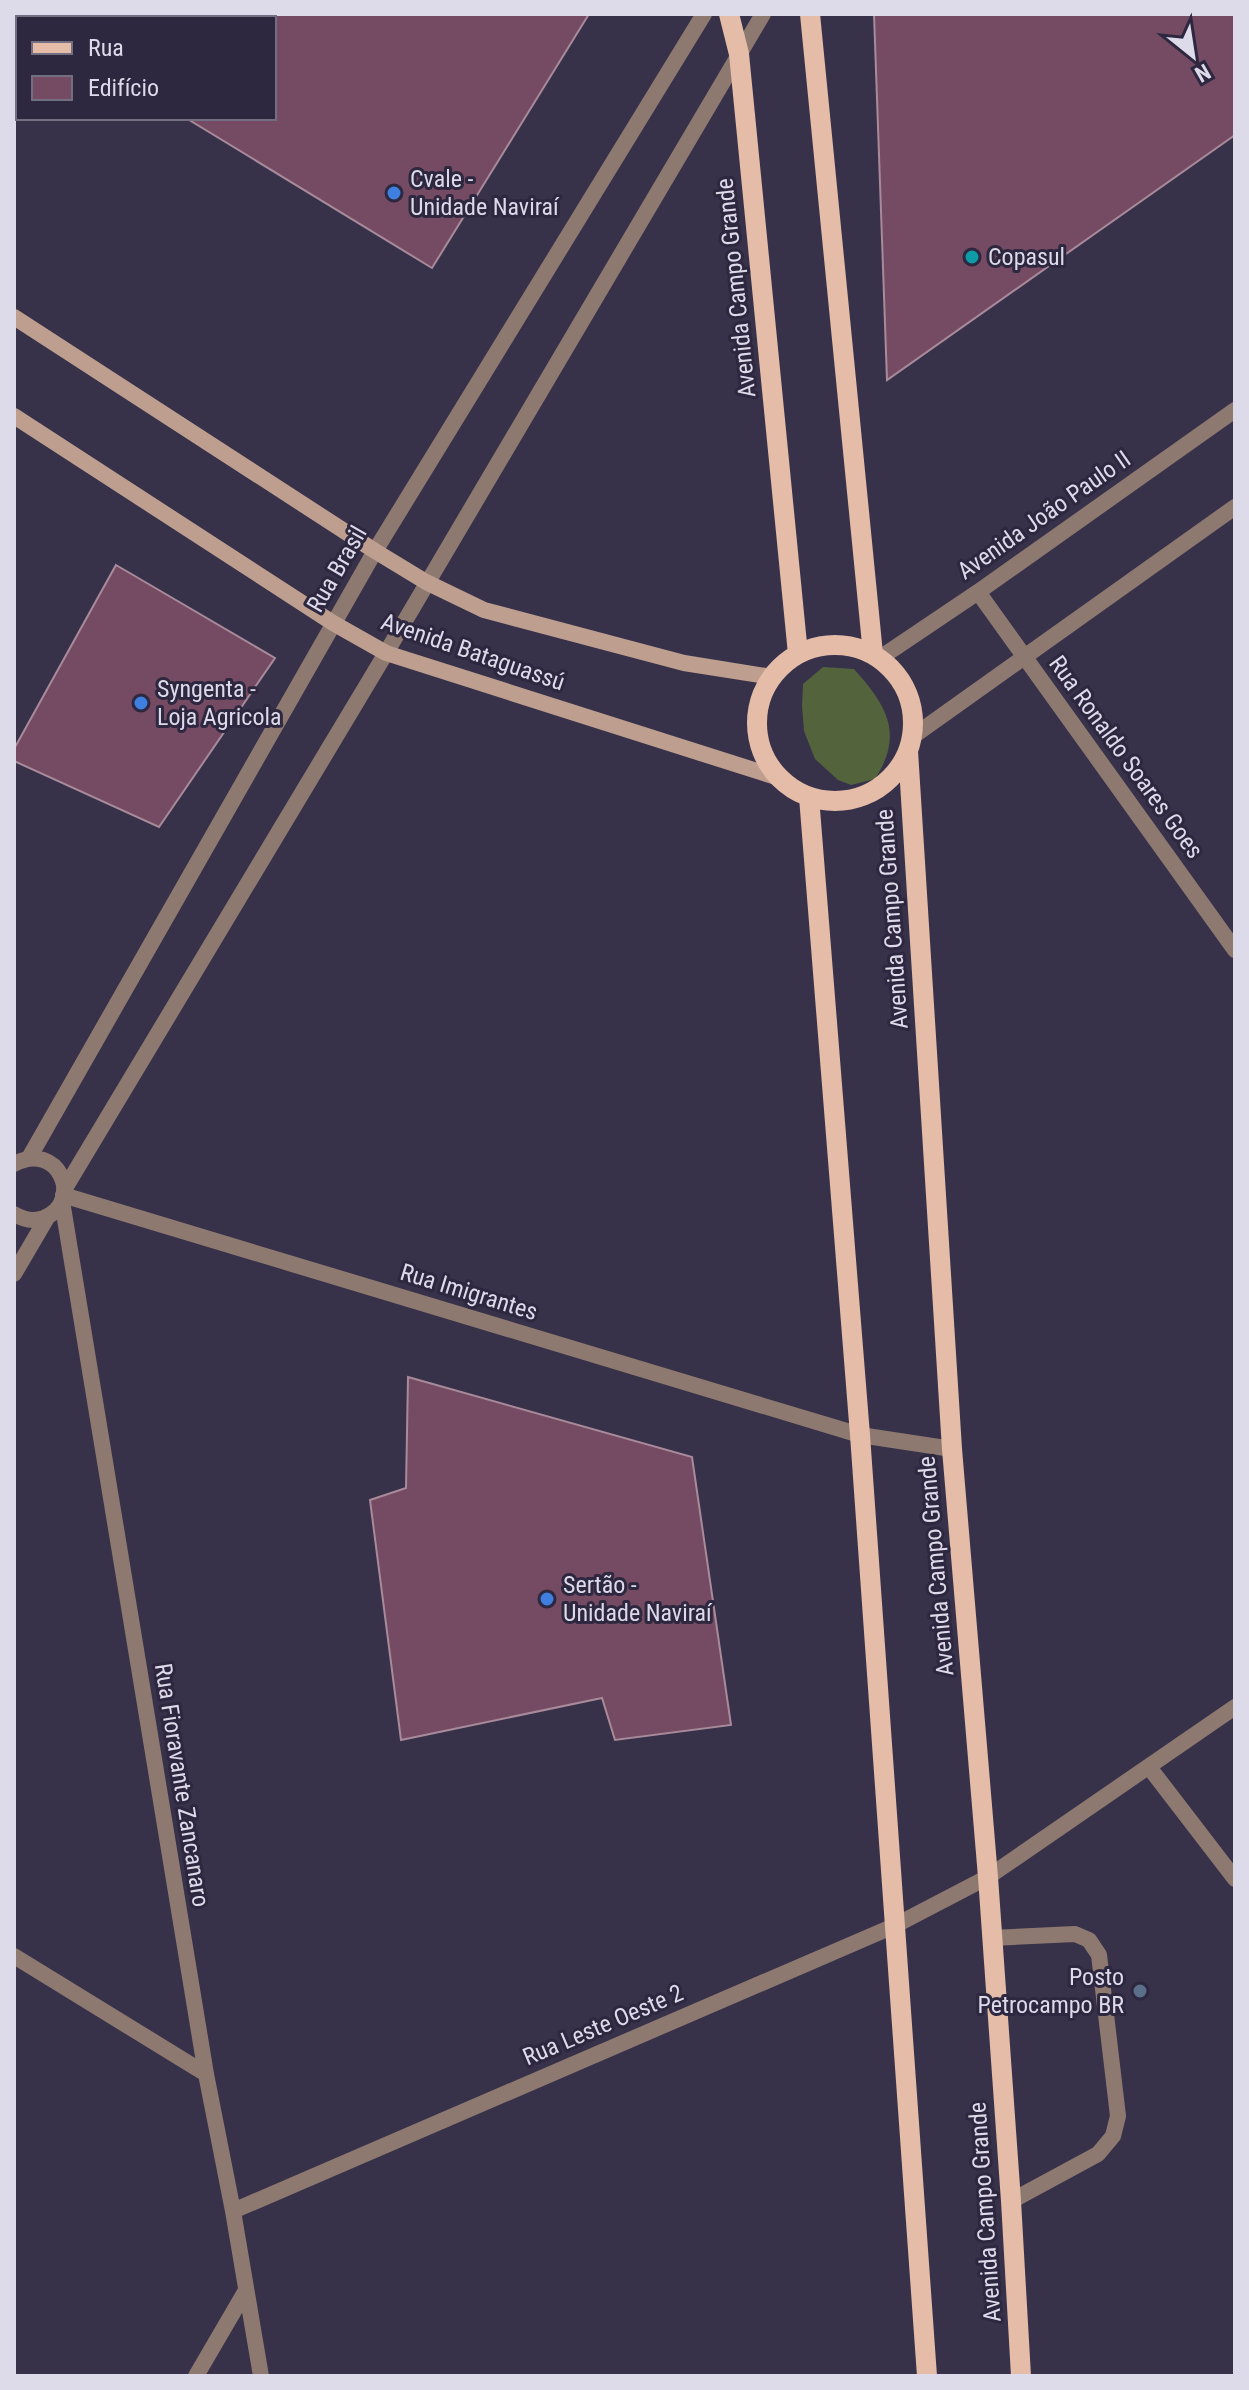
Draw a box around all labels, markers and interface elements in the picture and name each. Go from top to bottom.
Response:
legend [16,16,276,120]
north arrow [1153,16,1233,96]
text: Rua [88,34,124,62]
text: N [1191,59,1215,87]
text: Edifício [88,74,159,102]
place label: Cvale - Unidade Naviraí [410,165,560,221]
street label: Avenida Campo Grande [711,177,761,399]
marker: Cvale - Unidade Naviraí [385,184,403,202]
place label: Copasul [988,243,1065,271]
marker: Copasul [963,248,981,266]
street label: Avenida João Paulo II [952,445,1136,585]
street label: Rua Brasil [301,521,373,617]
street label: Avenida Bataguassú [378,607,568,697]
street label: Rua Ronaldo Soares Goes [1043,650,1209,864]
place label: Syngenta - Loja Agricola [157,675,281,731]
marker: Syngenta - Loja Agricola [132,694,150,712]
street label: Avenida Campo Grande [870,808,914,1030]
street label: Rua Imigrantes [397,1258,541,1326]
street label: Avenida Campo Grande [912,1455,960,1677]
place label: Sertão - Unidade Naviraí [563,1571,713,1627]
marker: Sertão - Unidade Naviraí [538,1590,556,1608]
street label: Rua Fioravante Zancanaro [149,1661,215,1909]
place label: Posto Petrocampo BR [977,1963,1124,2019]
street label: Rua Leste Oeste 2 [519,1979,687,2071]
marker: Posto Petrocampo BR [1131,1982,1149,2000]
street label: Avenida Campo Grande [963,2101,1007,2323]

